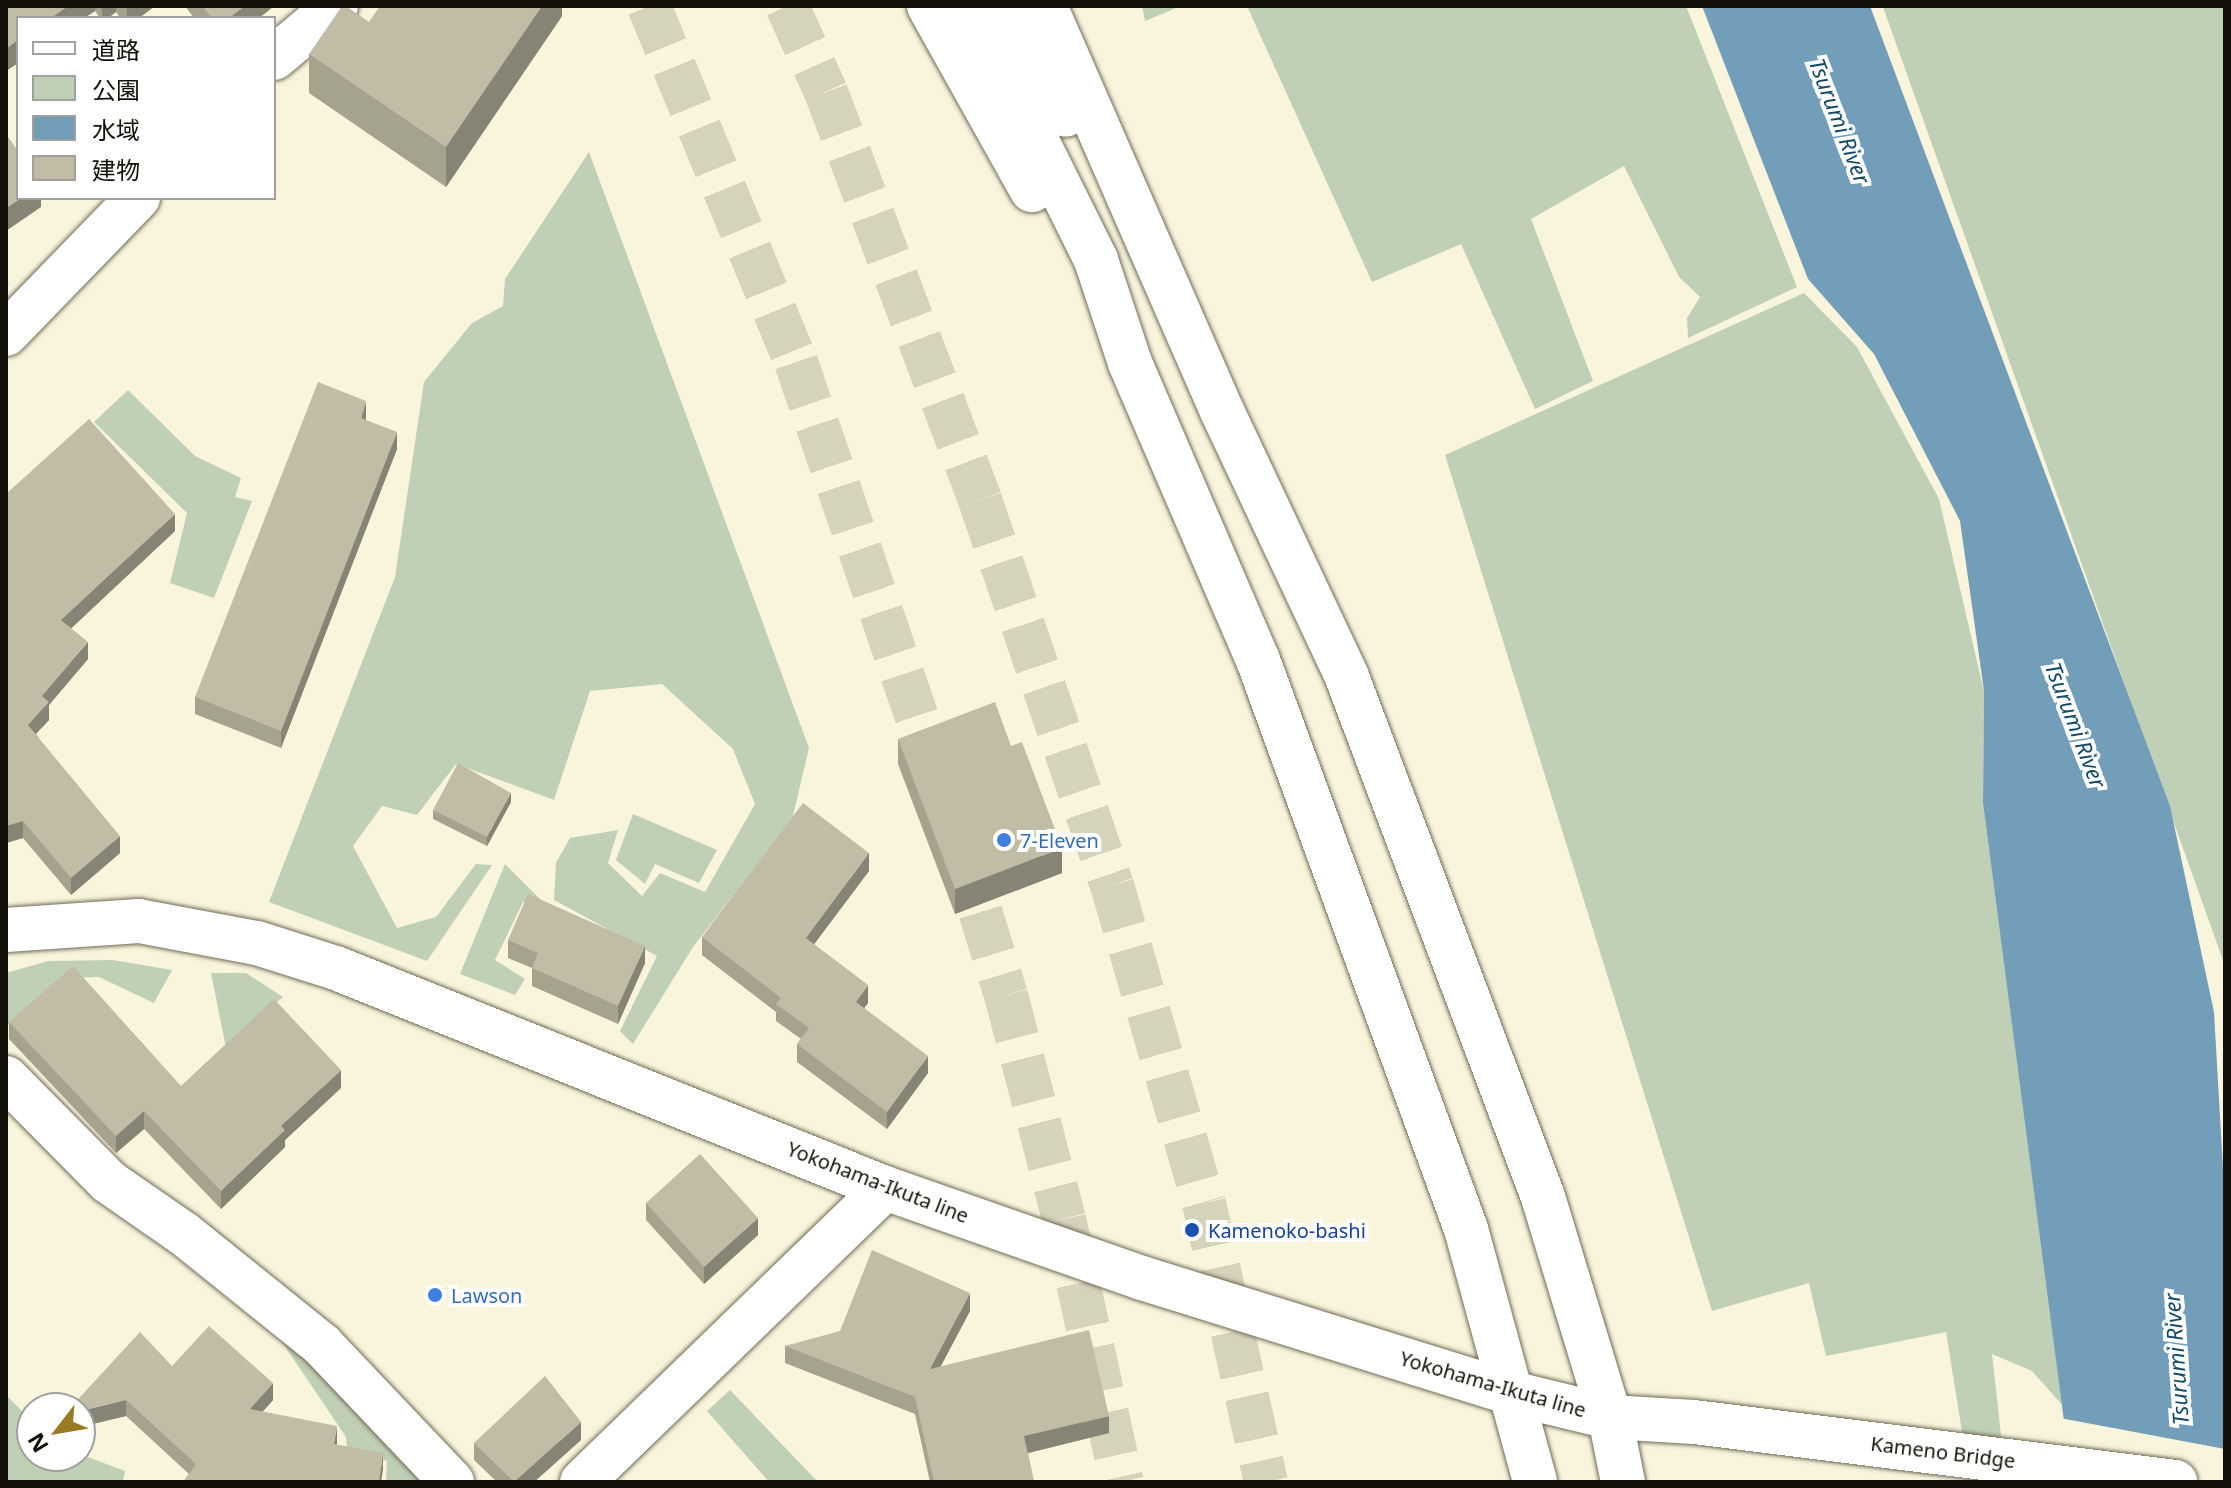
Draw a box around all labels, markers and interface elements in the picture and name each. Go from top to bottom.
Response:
legend [16,16,276,200]
text: 道路 [92,33,140,66]
water label: Tsurumi River [1804,54,1876,188]
text: 公園 [92,73,140,106]
text: 水域 [92,113,140,146]
text: 建物 [92,153,140,186]
water label: Tsurumi River [2040,658,2112,792]
place label: 7-Eleven [1020,828,1099,852]
marker: 7-Eleven [995,831,1013,849]
street label: Yokohama-Ikuta line [784,1136,972,1228]
place label: Kamenoko-bashi [1208,1218,1366,1242]
marker: Kamenoko-bashi [1183,1221,1201,1239]
place label: Lawson [451,1283,522,1307]
marker: Lawson [426,1286,444,1304]
water label: Tsurumi River [2158,1292,2194,1426]
street label: Yokohama-Ikuta line [1397,1346,1589,1422]
north arrow [16,1392,96,1472]
text: N [20,1428,55,1459]
street label: Kameno Bridge [1869,1431,2017,1473]

